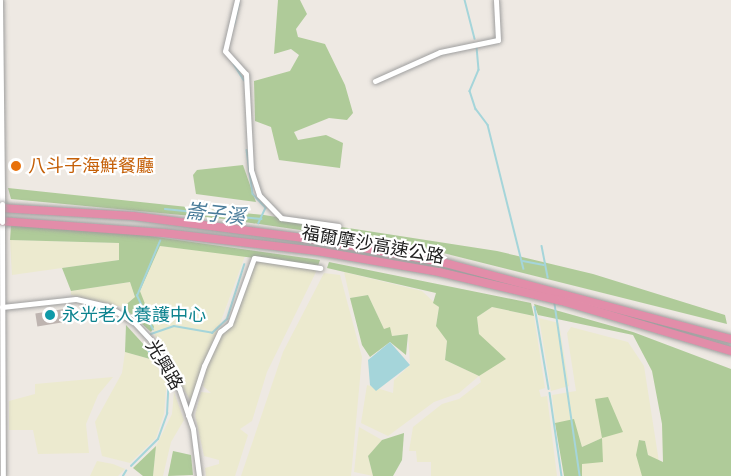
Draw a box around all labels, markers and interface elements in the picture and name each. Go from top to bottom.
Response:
place label: 八斗子海鮮餐廳 [28,155,154,177]
marker: 八斗子海鮮餐廳 [9,159,23,173]
water label: 崙子溪 [184,199,246,229]
street label: 福爾摩沙高速公路 [300,222,446,268]
place label: 永光老人養護中心 [62,304,206,326]
marker: 永光老人養護中心 [43,308,57,322]
street label: 光興路 [141,336,187,394]

